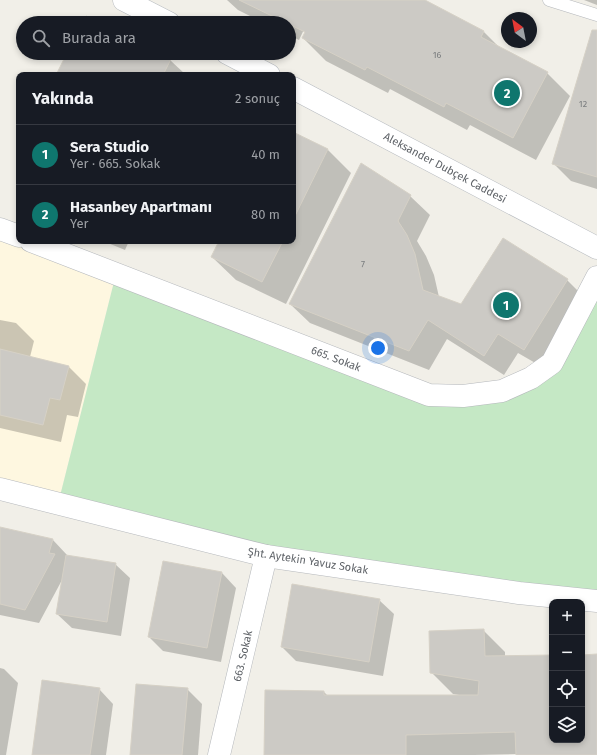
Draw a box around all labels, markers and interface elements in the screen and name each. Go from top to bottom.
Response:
north arrow [501,12,537,48]
search box [16,16,296,60]
icon: search [30,27,52,49]
text: Burada ara [62,29,136,47]
house number: 16 [433,50,442,60]
pin: 2 [494,78,520,108]
text: Yakında [32,88,93,109]
text: 2 sonuç [235,91,280,106]
house number: 12 [579,99,587,109]
street label: Aleksander Dubçek Caddesi [381,130,509,206]
text: Sera Studio [70,138,149,156]
text: 1 [42,147,48,162]
text: 40 m [251,147,280,162]
text: Yer · 665. Sokak [70,156,160,171]
text: Hasanbey Apartmanı [70,198,212,216]
text: 2 [42,207,48,222]
text: 80 m [251,207,280,222]
text: Yer [70,216,89,231]
house number: 7 [361,259,365,269]
pin: 1 [493,290,519,320]
your location [368,338,388,358]
street label: 665. Sokak [309,344,363,375]
street label: Şht. Aytekin Yavuz Sokak [247,545,369,577]
map controls [549,599,585,743]
button: + [549,599,585,635]
street label: 663. Sokak [231,629,255,683]
button: − [549,635,585,671]
button: locate [549,671,585,707]
button: layers [549,707,585,743]

